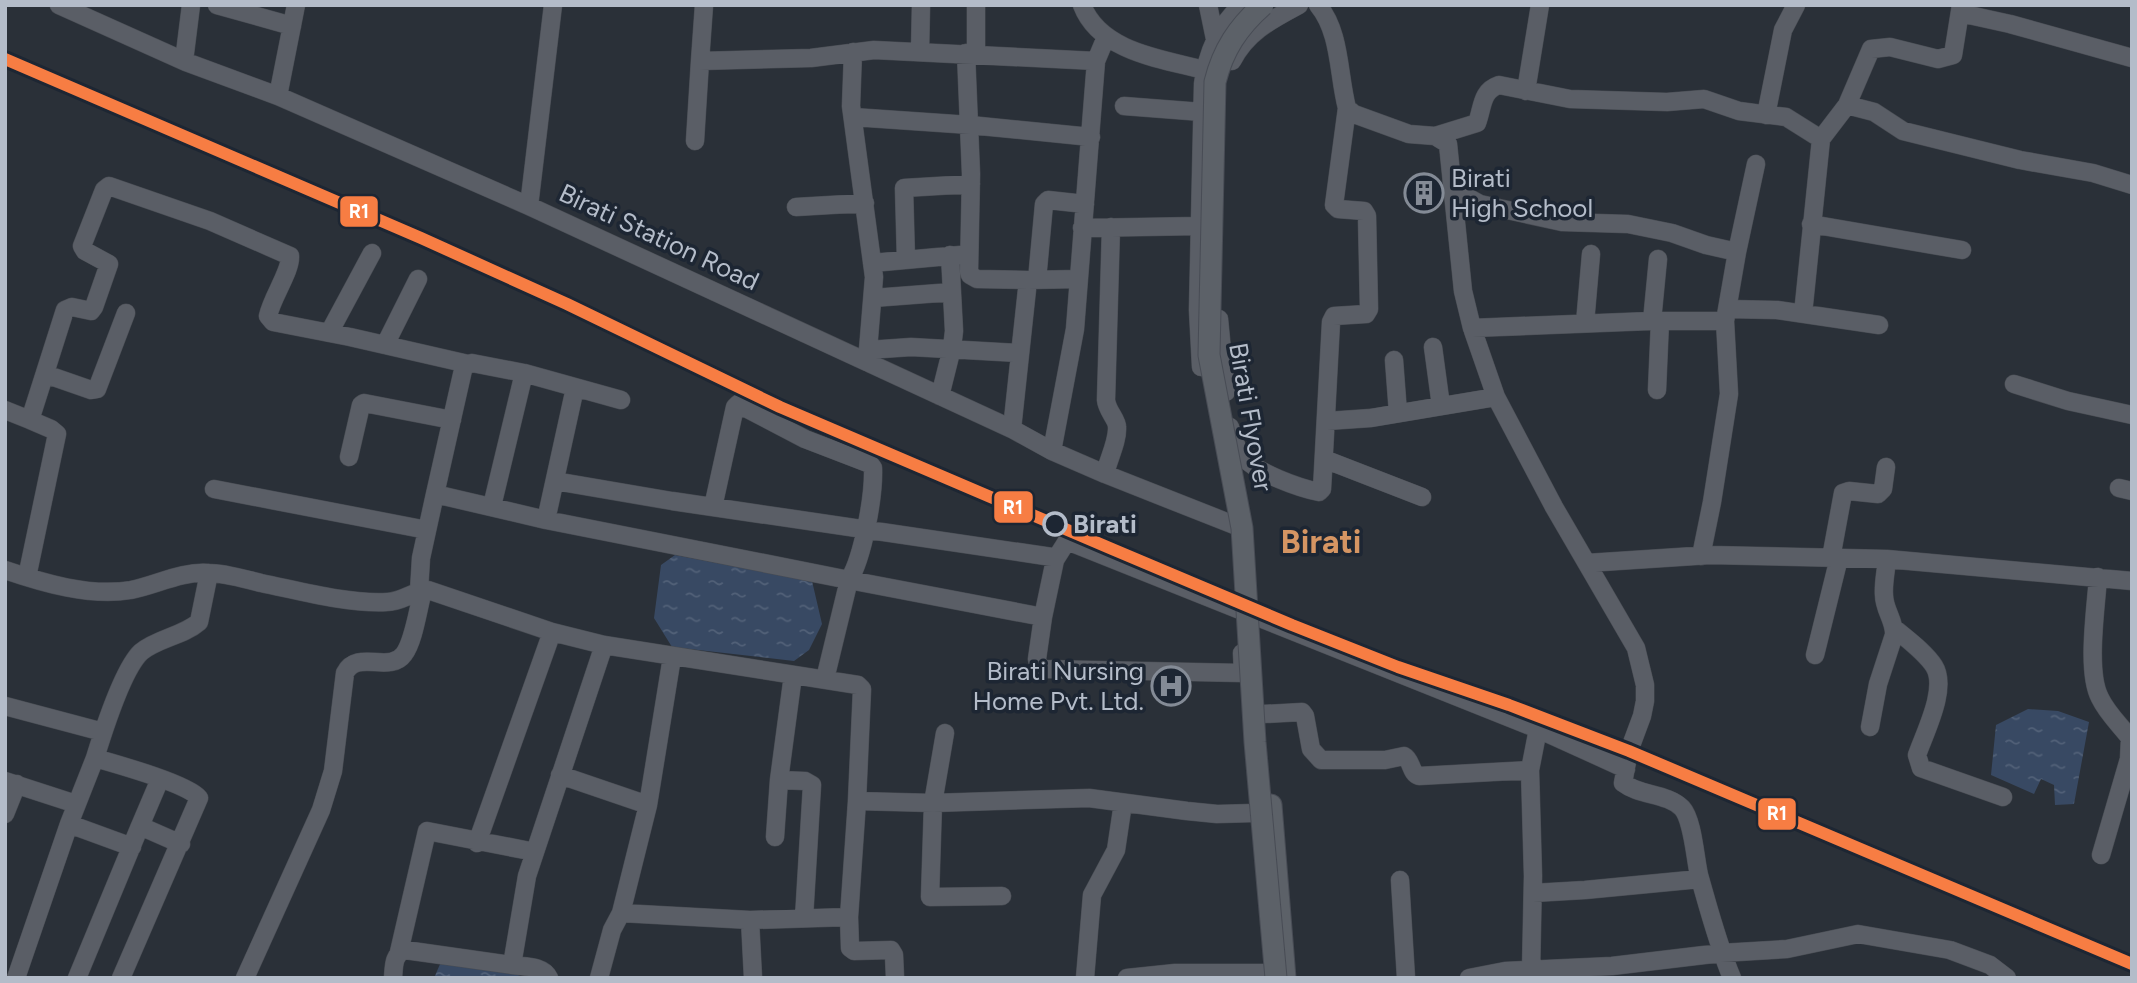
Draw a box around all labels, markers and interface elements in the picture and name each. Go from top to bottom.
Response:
place label: Birati High School [1451,162,1593,224]
building icon: Birati High School [1403,172,1445,214]
street label: Birati Station Road [554,177,764,297]
line badge: R1 [339,195,379,228]
text: R1 [349,200,369,223]
street label: Birati Flyover [1222,340,1280,494]
line badge: R1 [993,490,1034,524]
text: R1 [1003,496,1023,519]
place label: Birati [1073,508,1137,540]
marker: Birati [1043,512,1067,536]
district label: Birati [1281,522,1361,561]
place label: Birati Nursing Home Pvt. Ltd. [972,655,1144,717]
hospital icon: Birati Nursing Home Pvt. Ltd. [1150,665,1192,707]
line badge: R1 [1757,797,1797,831]
text: R1 [1767,802,1787,825]

